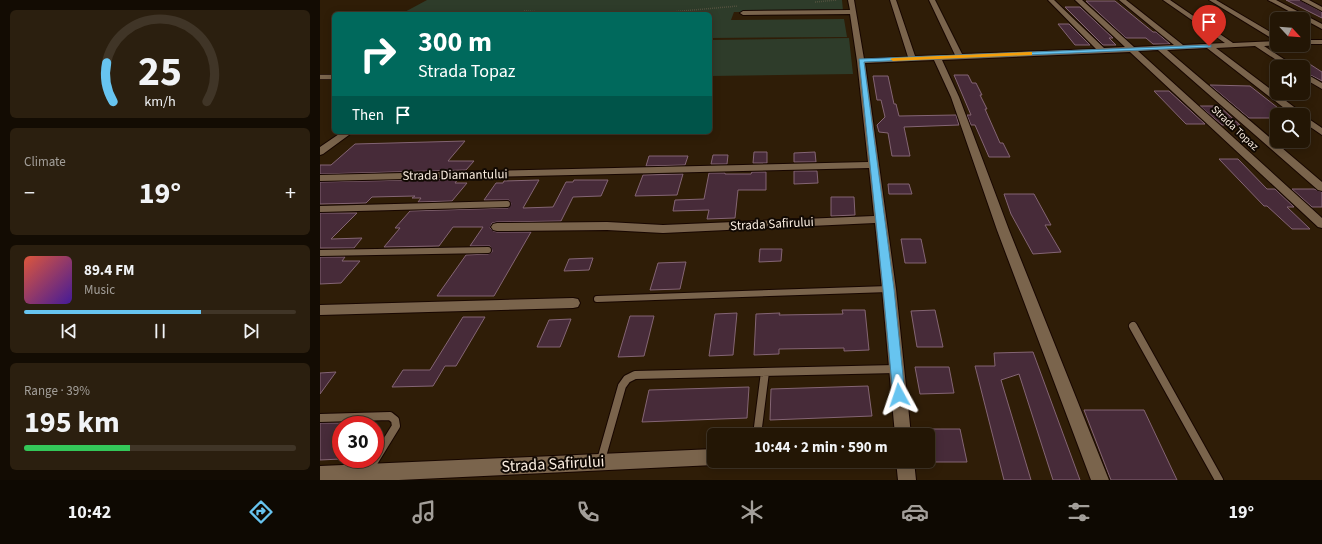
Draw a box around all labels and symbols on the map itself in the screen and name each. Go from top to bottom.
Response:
pin [1192,5,1226,46]
north arrow [1270,12,1310,52]
street label: Strada Topaz [1208,102,1262,154]
street label: Strada Diamantului [402,165,508,185]
street label: Strada Safirului [730,213,814,235]
position arrow [878,374,920,416]
speed limit sign: 30 [332,416,384,468]
street label: Strada Safirului [501,450,605,478]

